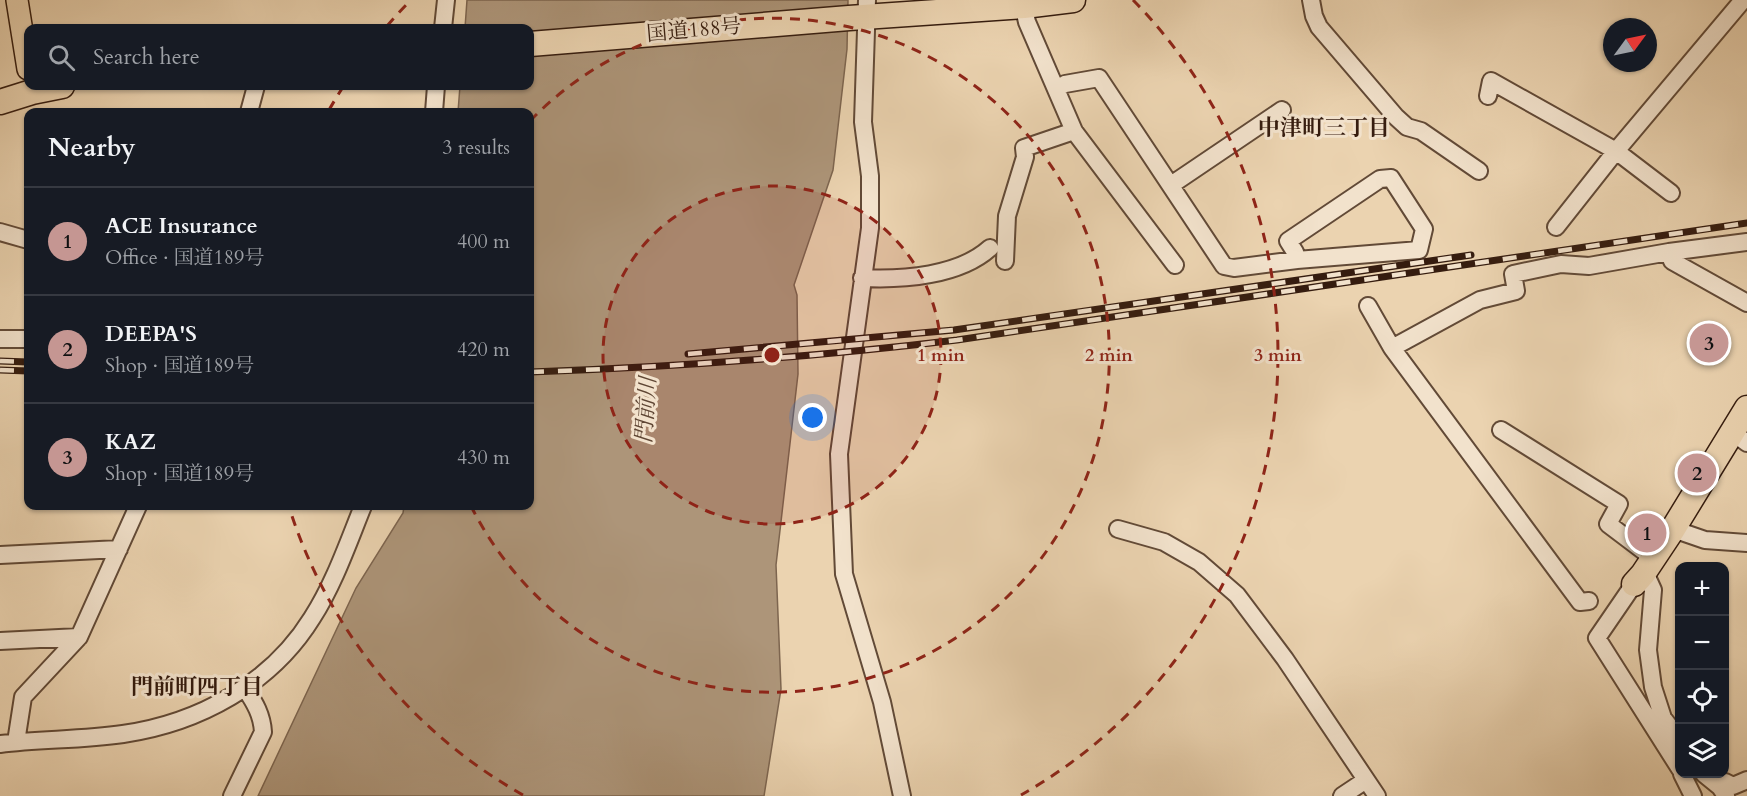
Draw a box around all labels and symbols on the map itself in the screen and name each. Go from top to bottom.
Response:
street label: 国道188号 [645,11,743,49]
north arrow [1603,18,1657,72]
district label: 中津町三丁目 [1258,113,1390,143]
pin: 3 [1690,320,1728,366]
text: 1 min [917,343,965,368]
text: 2 min [1085,343,1133,368]
text: 3 min [1254,343,1302,368]
centre of rings [762,345,782,365]
water label: 門前川 [629,374,663,444]
your location [798,403,827,432]
pin: 2 [1678,450,1716,496]
pin: 1 [1628,510,1666,556]
district label: 門前町四丁目 [131,672,263,702]

